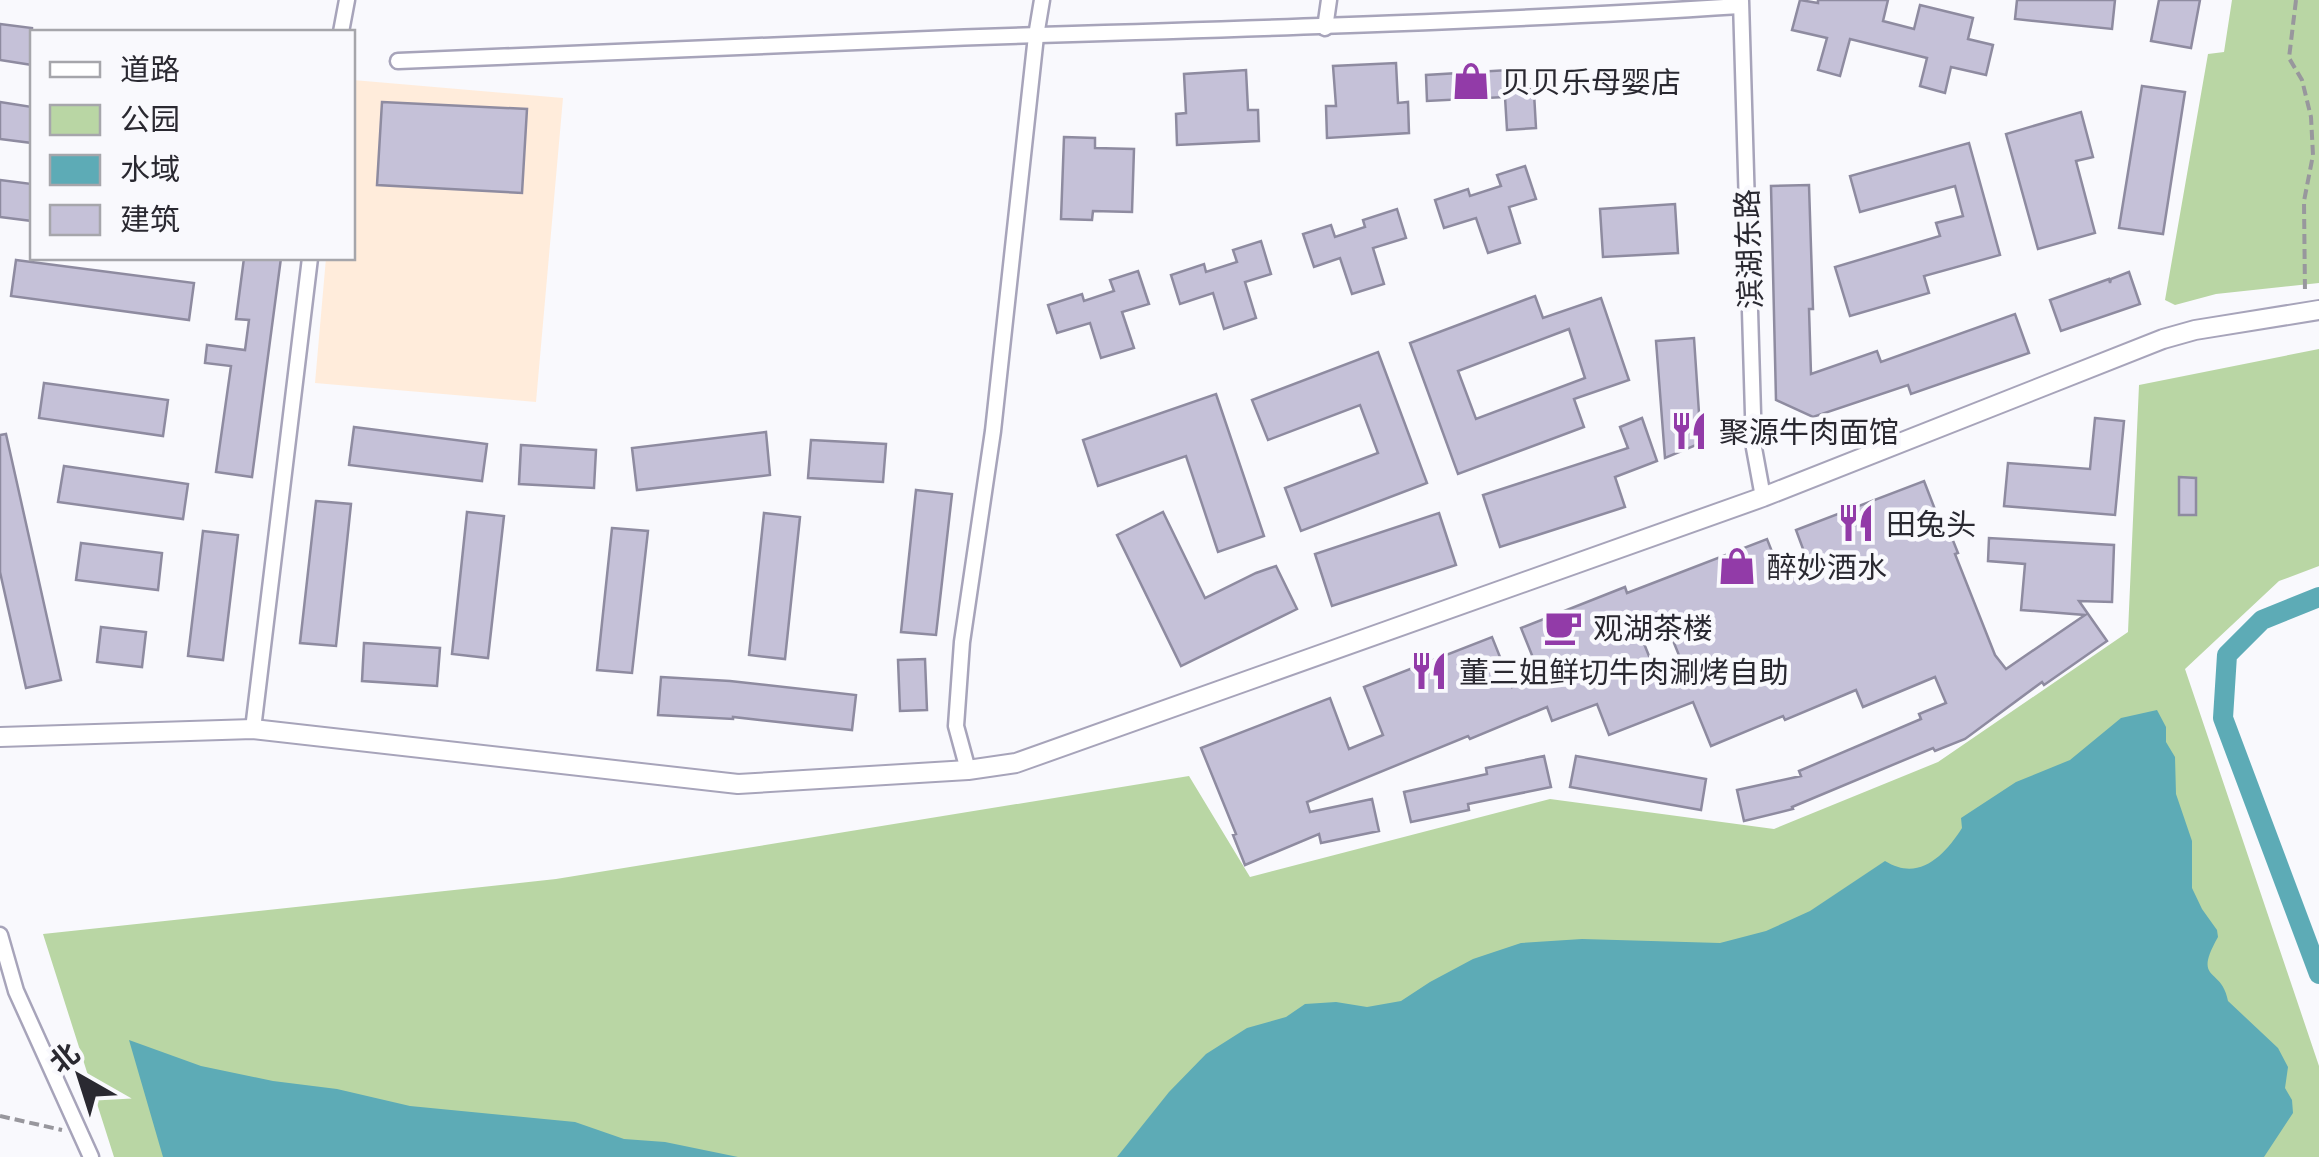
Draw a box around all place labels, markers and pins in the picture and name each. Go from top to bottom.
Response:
shop icon: 贝贝乐母婴店 [1450,60,1492,102]
place label: 贝贝乐母婴店 [1501,61,1681,102]
restaurant icon: 聚源牛肉面馆 [1668,410,1710,452]
place label: 聚源牛肉面馆 [1719,411,1899,452]
restaurant icon: 田兔头 [1835,502,1877,544]
place label: 田兔头 [1886,503,1976,544]
shop icon: 醉妙酒水 [1716,545,1758,587]
place label: 醉妙酒水 [1767,546,1887,587]
cafe icon: 观湖茶楼 [1542,606,1584,648]
place label: 观湖茶楼 [1593,607,1713,648]
restaurant icon: 董三姐鲜切牛肉涮烤自助 [1408,650,1450,692]
place label: 董三姐鲜切牛肉涮烤自助 [1459,651,1789,692]

